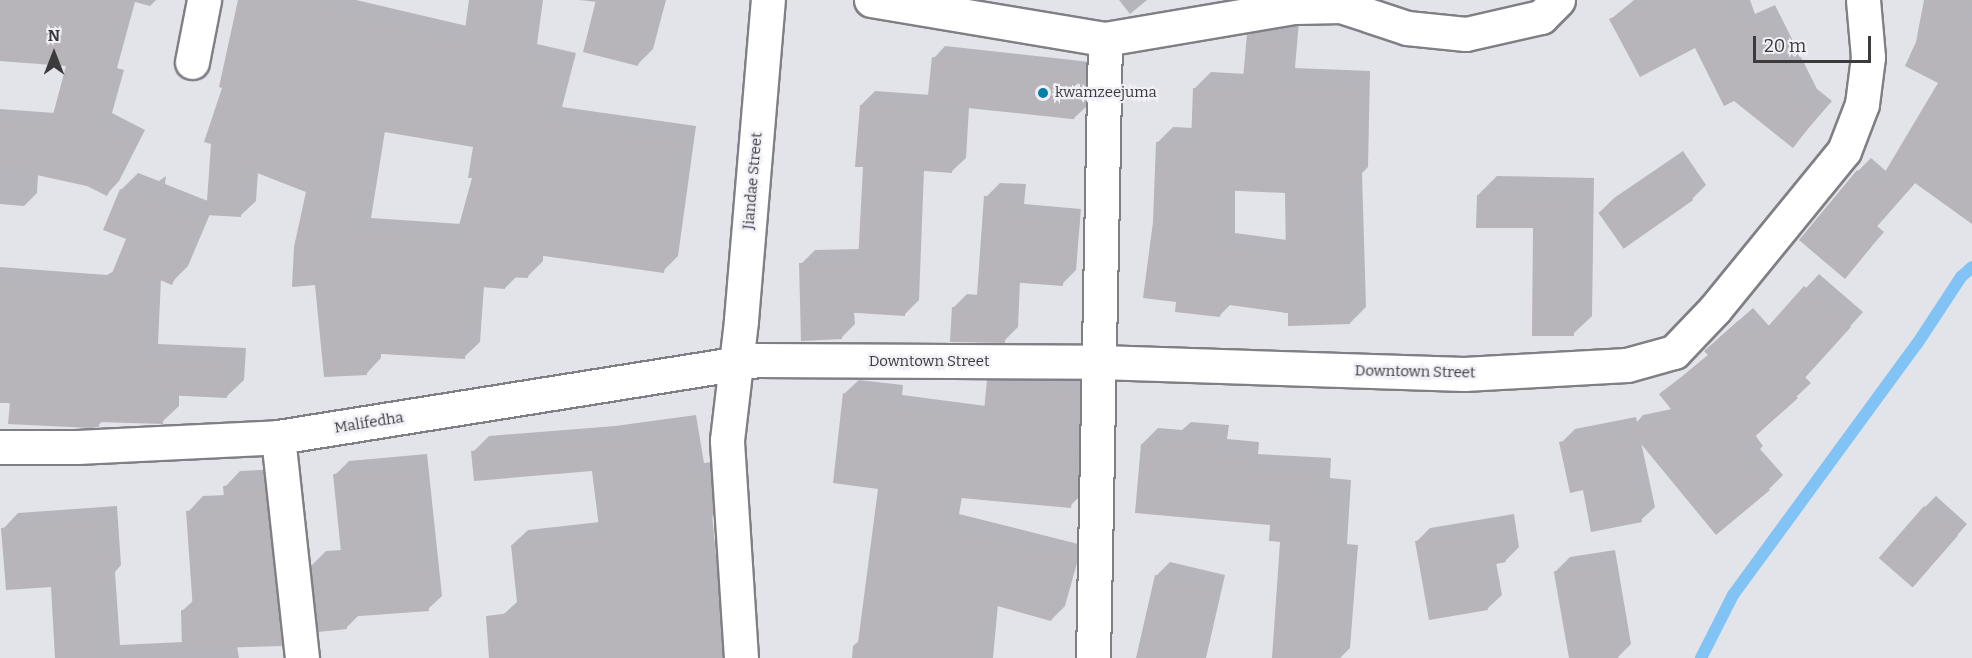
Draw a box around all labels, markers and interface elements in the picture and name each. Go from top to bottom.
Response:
north arrow [24,24,84,84]
scale bar [1756,24,1874,62]
text: N [48,26,60,45]
text: 20 m [1764,35,1806,57]
place label: kwamzeejuma [1055,84,1157,102]
marker: kwamzeejuma [1036,86,1050,100]
street label: Jiandae Street [740,132,766,230]
street label: Downtown Street [869,353,989,371]
street label: Downtown Street [1354,362,1476,382]
street label: Malifedha [333,409,405,437]

